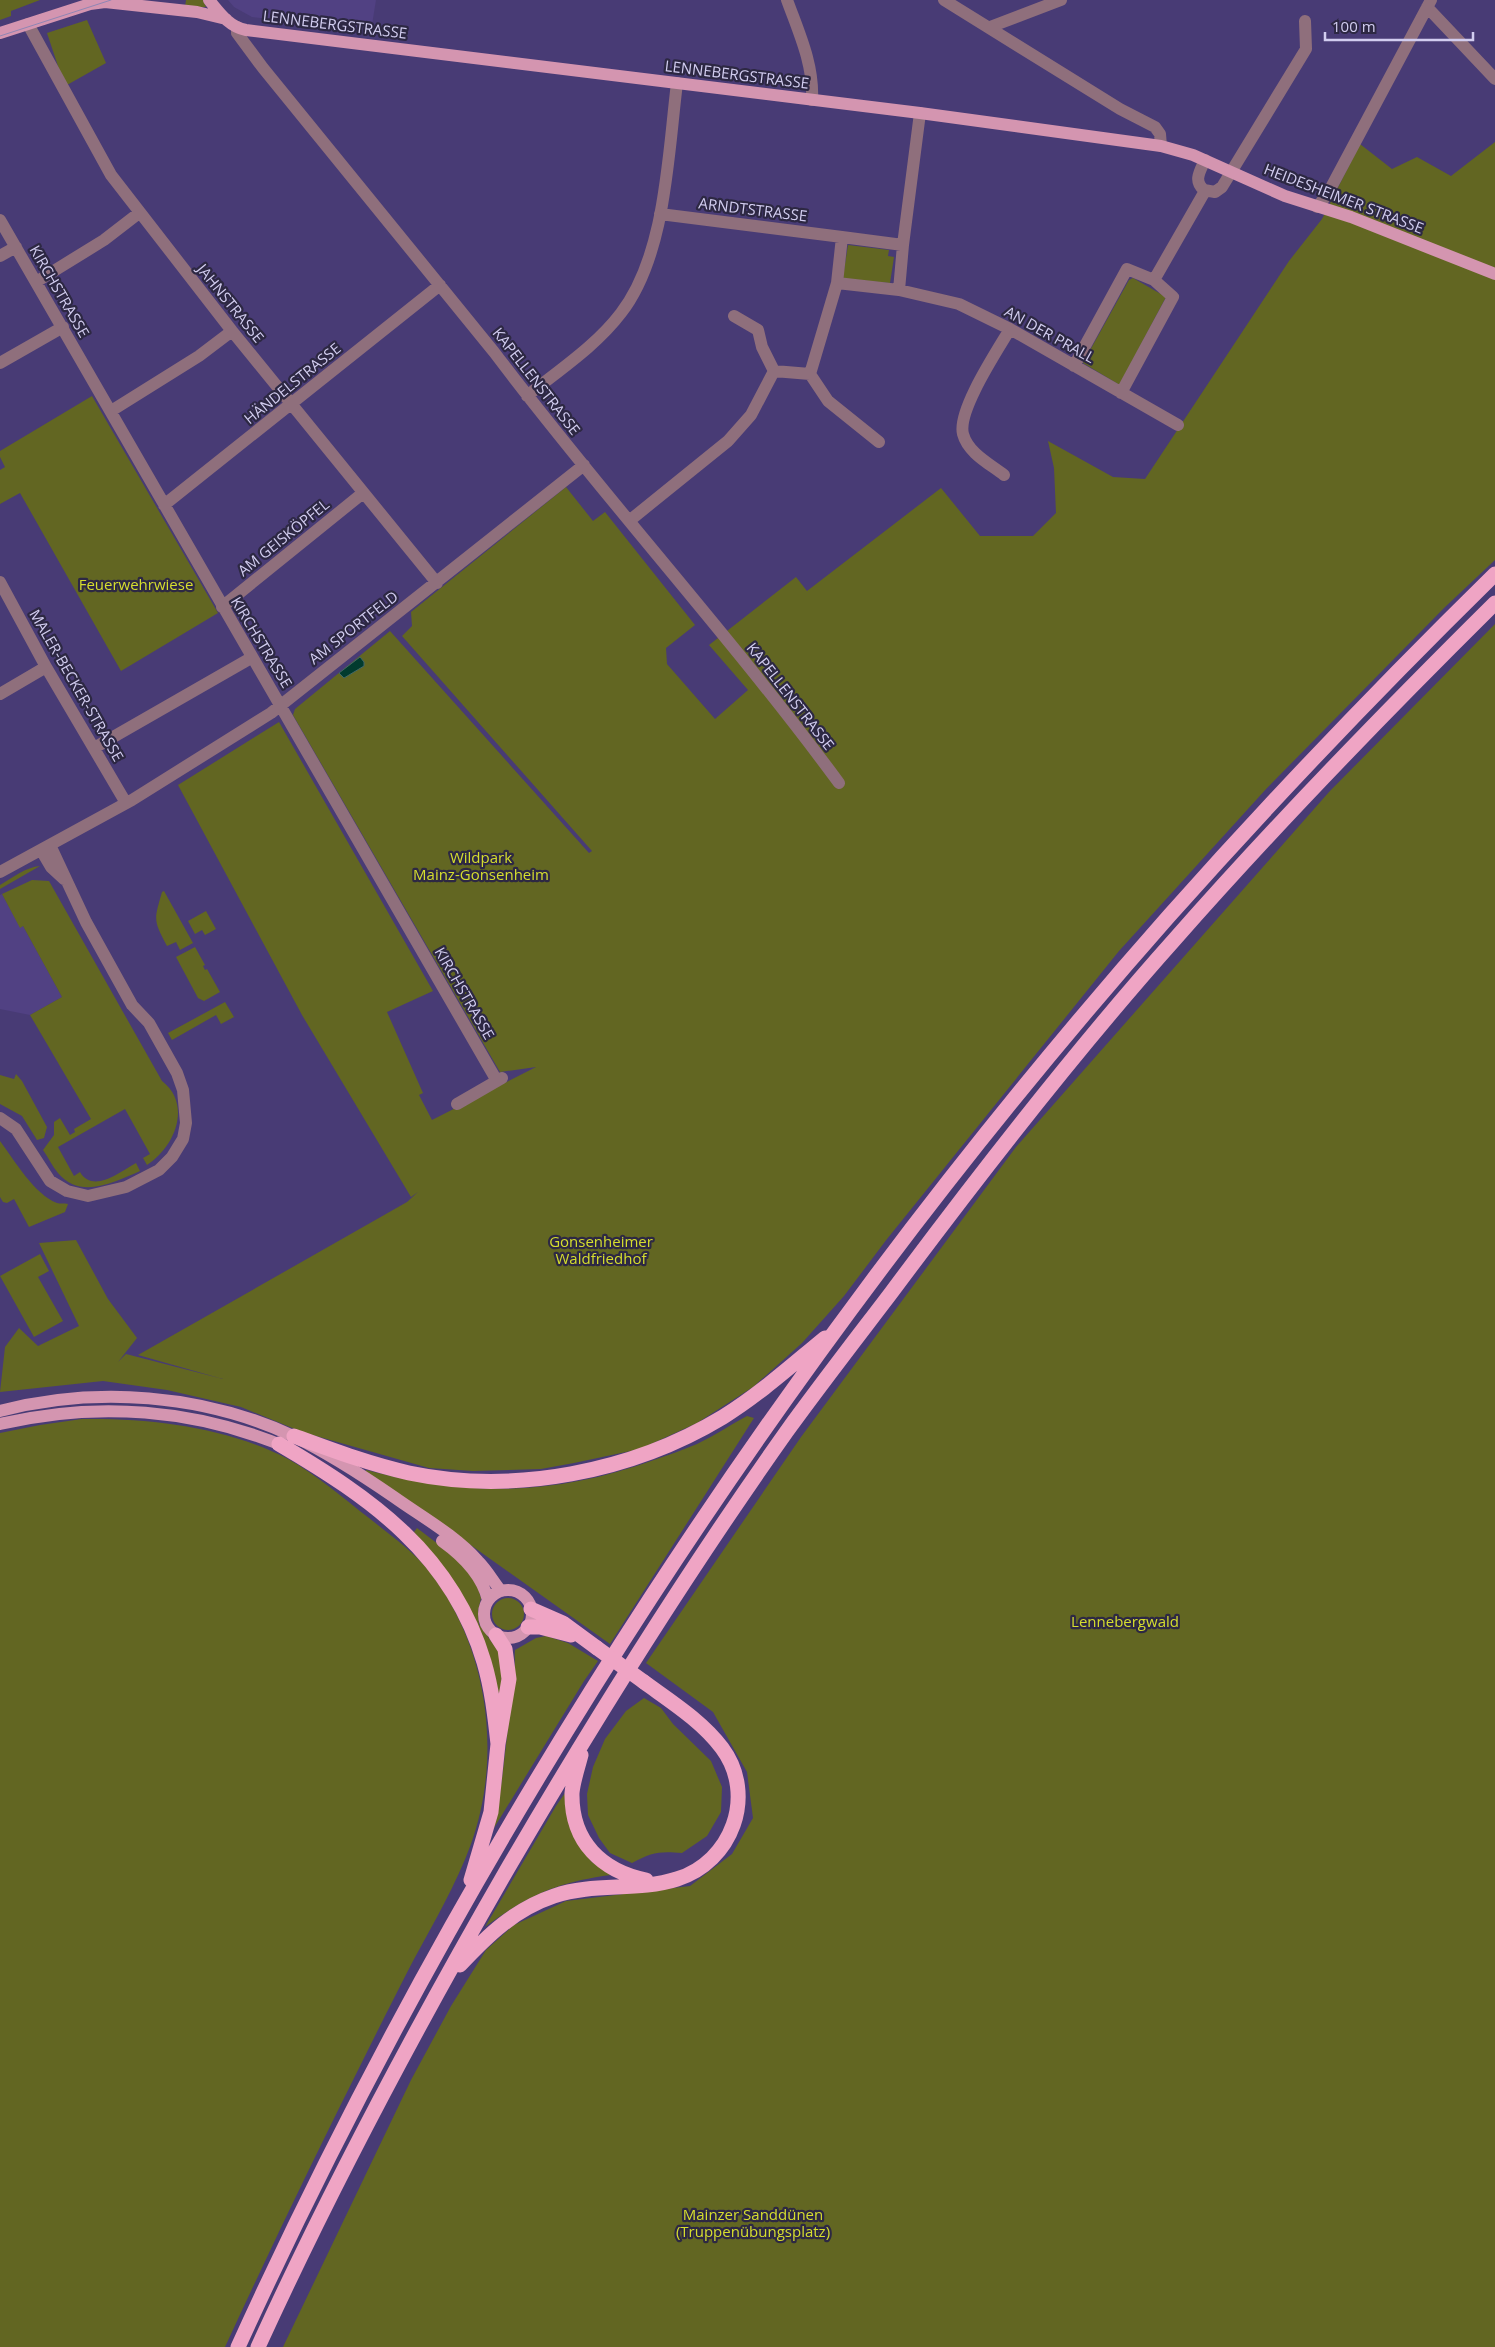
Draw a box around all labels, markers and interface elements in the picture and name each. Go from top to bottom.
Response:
street label: LENNEBERGSTRASSE [262,5,408,43]
scale bar [1325,10,1472,42]
text: 100 m [1332,16,1376,36]
street label: LENNEBERGSTRASSE [664,55,810,93]
street label: HEIDESHEIMER STRASSE [1261,158,1427,238]
street label: ARNDTSTRASSE [698,192,808,226]
street label: KIRCHSTRASSE [26,241,94,341]
street label: JAHNSTRASSE [192,258,269,347]
street label: AN DER PRALL [1001,301,1099,367]
street label: KAPELLENSTRASSE [489,323,585,439]
street label: HÄNDELSTRASSE [240,338,344,428]
street label: AM GEISKÖPFEL [233,494,333,580]
park label: Feuerwehrwiese [79,574,193,594]
street label: AM SPORTFELD [304,586,402,668]
street label: KIRCHSTRASSE [227,593,297,691]
street label: MALER-BECKER-STRASSE [25,605,129,765]
street label: KAPELLENSTRASSE [743,638,839,754]
park label: Wildpark Mainz-Gonsenheim [413,847,549,884]
street label: KIRCHSTRASSE [431,943,499,1043]
park label: Gonsenheimer Waldfriedhof [549,1231,653,1268]
park label: Lennebergwald [1071,1611,1179,1631]
park label: Mainzer Sanddünen (Truppenübungsplatz) [676,2204,830,2241]

